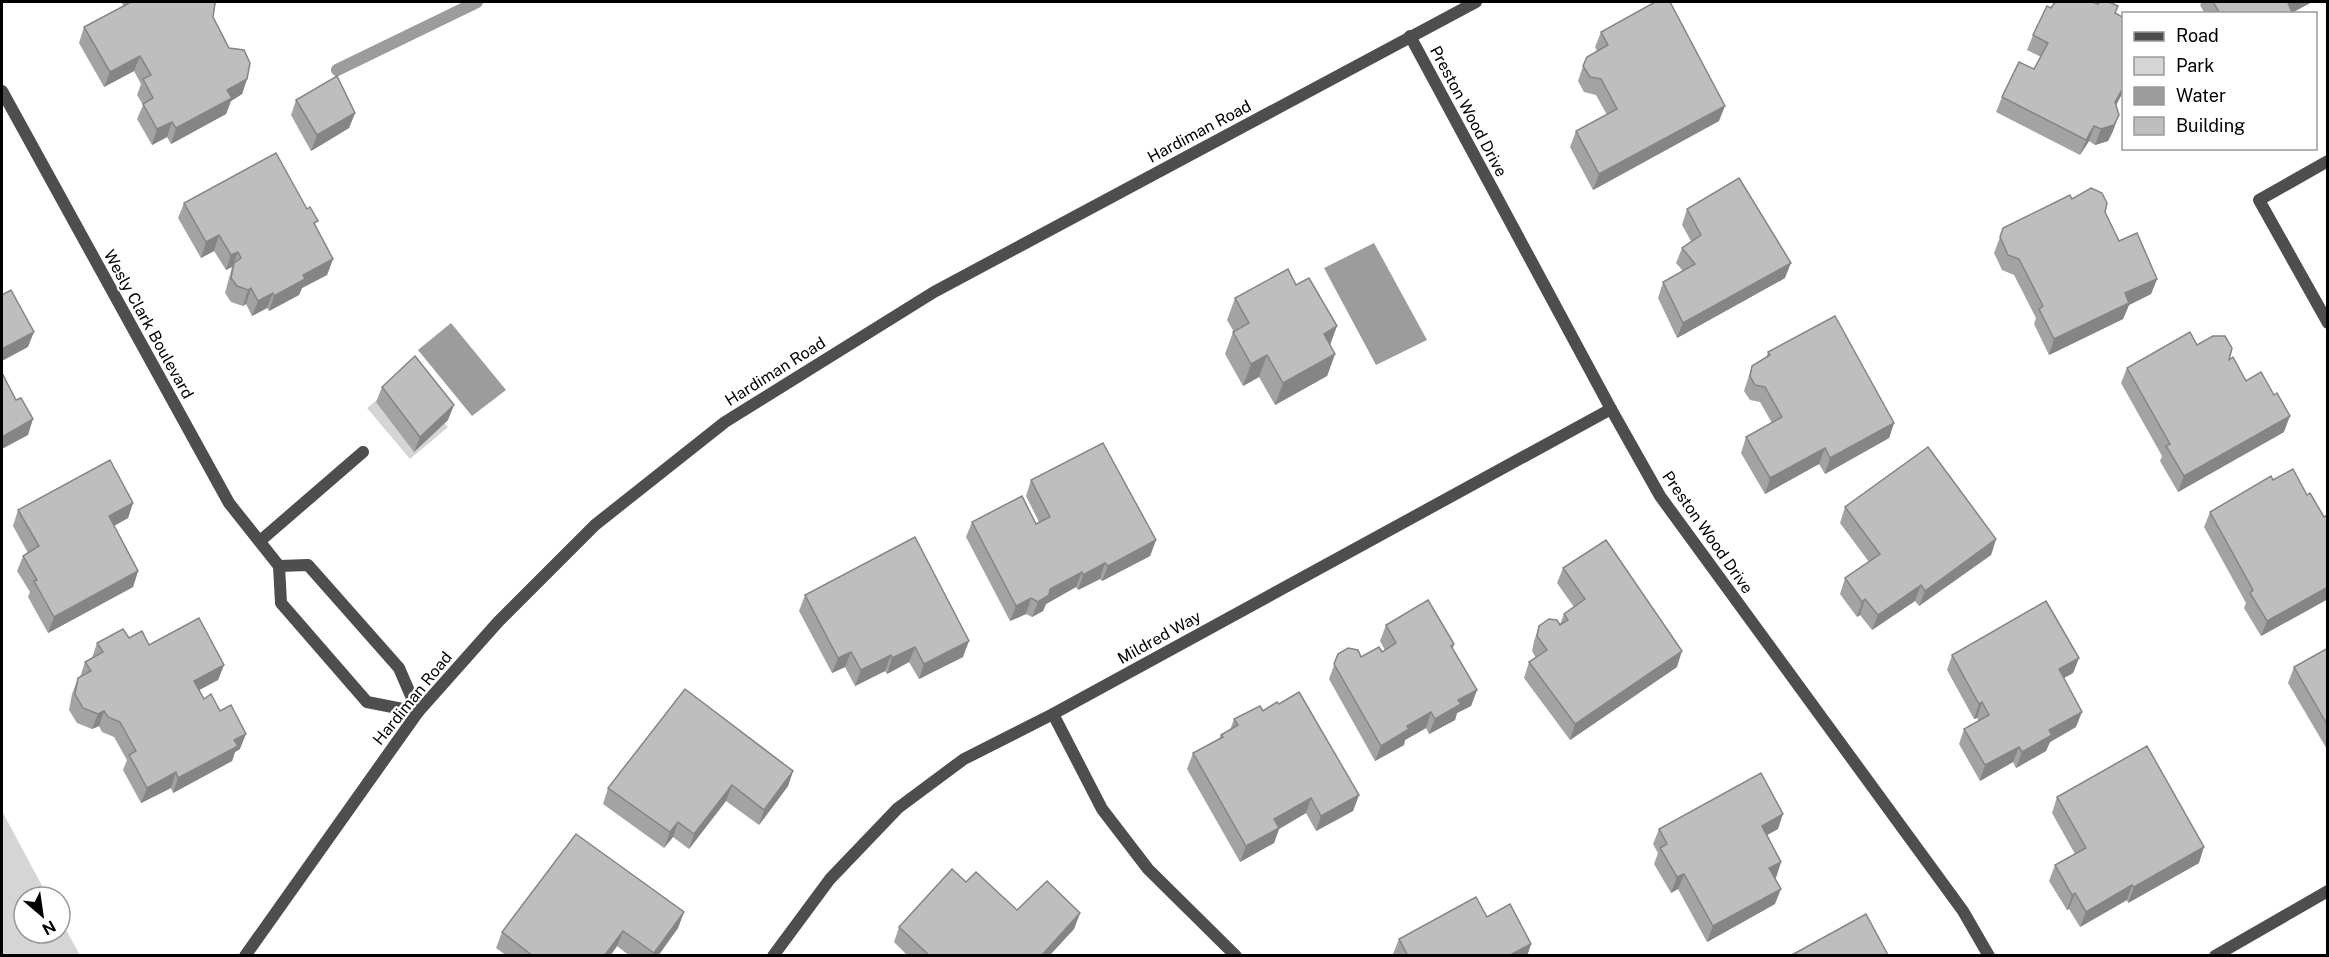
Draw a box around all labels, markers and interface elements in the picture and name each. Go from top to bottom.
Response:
legend [2122,12,2317,150]
text: Road [2176,25,2219,46]
street label: Preston Wood Drive [1426,43,1511,180]
text: Park [2176,55,2214,76]
text: Water [2176,85,2226,106]
street label: Hardiman Road [1144,96,1254,167]
text: Building [2176,115,2245,136]
street label: Wesly Clark Boulevard [100,246,197,402]
street label: Hardiman Road [722,333,829,410]
street label: Preston Wood Drive [1658,467,1757,597]
street label: Mildred Way [1114,607,1205,668]
street label: Hardiman Road [369,648,456,749]
north arrow [12,885,72,945]
text: N [39,916,59,939]

